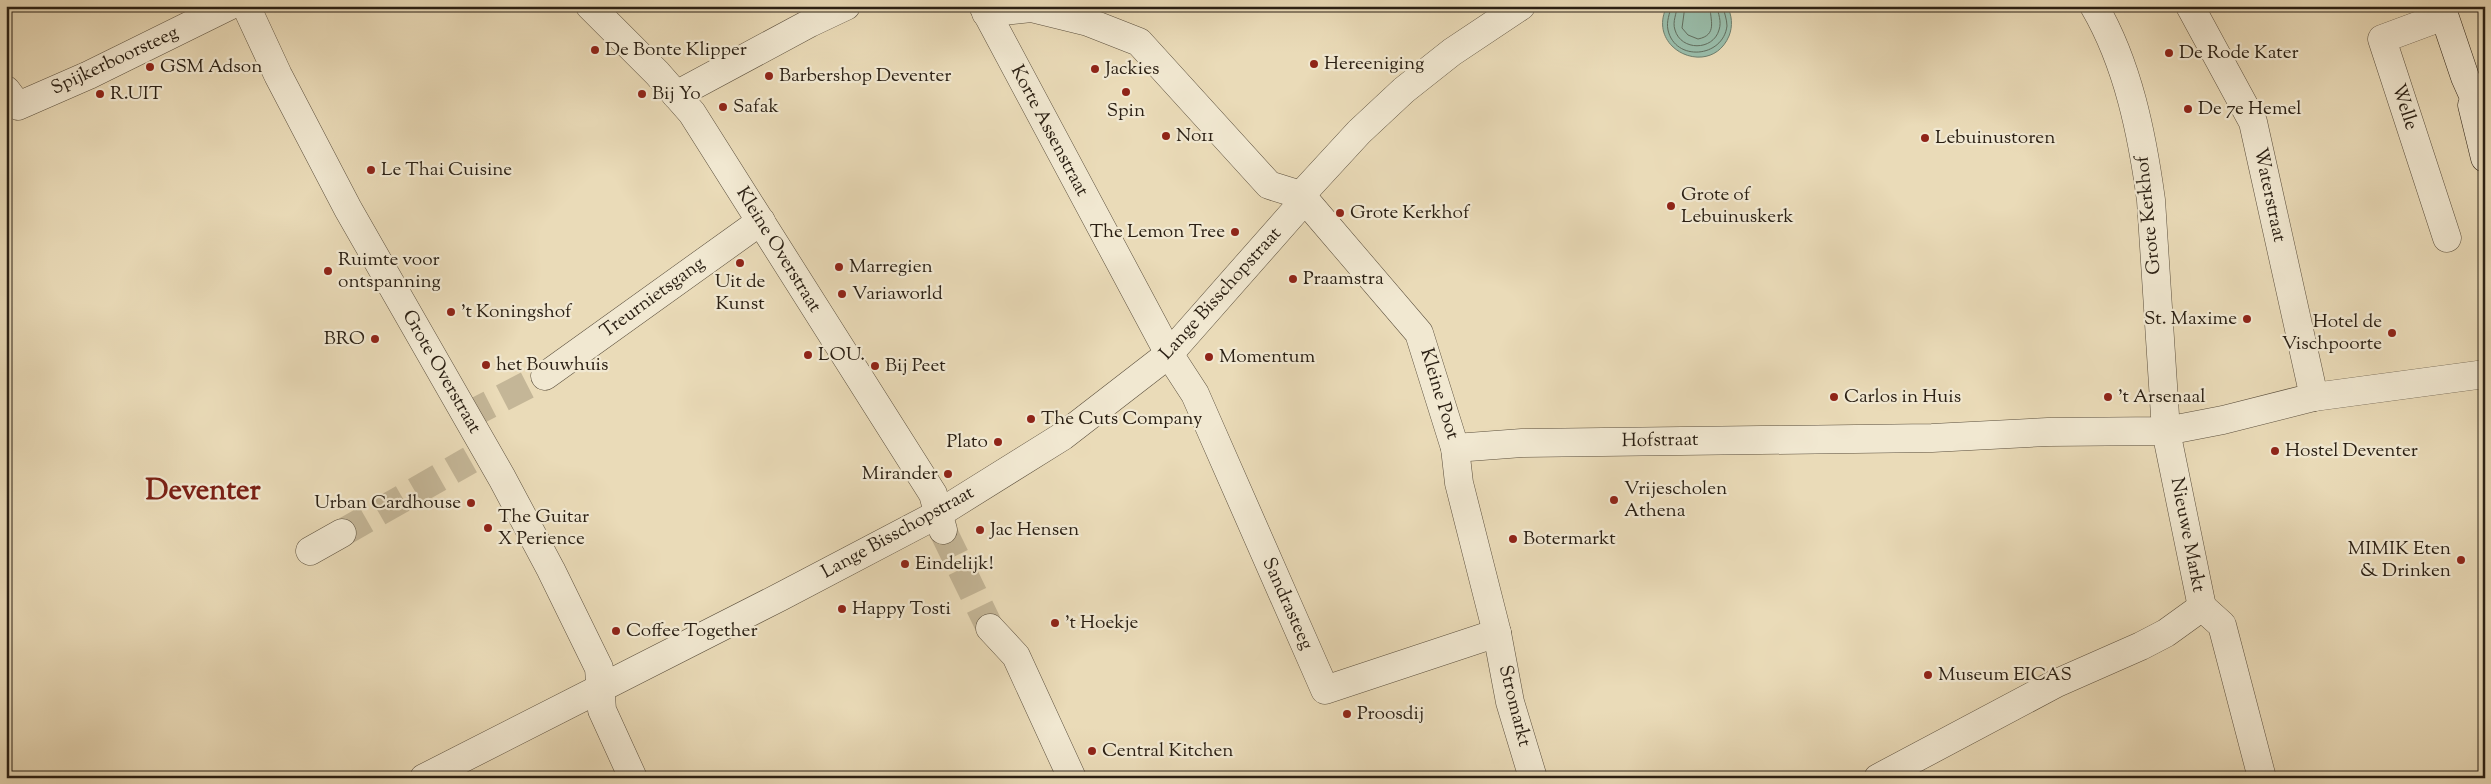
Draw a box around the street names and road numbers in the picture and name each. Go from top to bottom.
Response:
street label: Spijkerboorsteeg [47,20,183,102]
street label: Korte Assenstraat [1003,61,1095,202]
street label: Welle [2384,80,2424,134]
street label: Waterstraat [2246,145,2292,245]
street label: Grote Kerkhof [2129,153,2169,276]
street label: Kleine Overstraat [729,182,828,318]
street label: Lange Bisschopstraat [1154,221,1288,366]
street label: Treurnietsgang [595,251,711,345]
street label: Grote Overstraat [395,305,488,439]
street label: Kleine Poot [1412,345,1466,443]
street label: Hofstraat [1621,427,1699,455]
street label: Nieuwe Markt [2163,475,2211,595]
street label: Lange Bisschopstraat [817,480,980,586]
street label: Sandrasteeg [1255,554,1319,654]
street label: Stromarkt [1491,662,1537,750]

